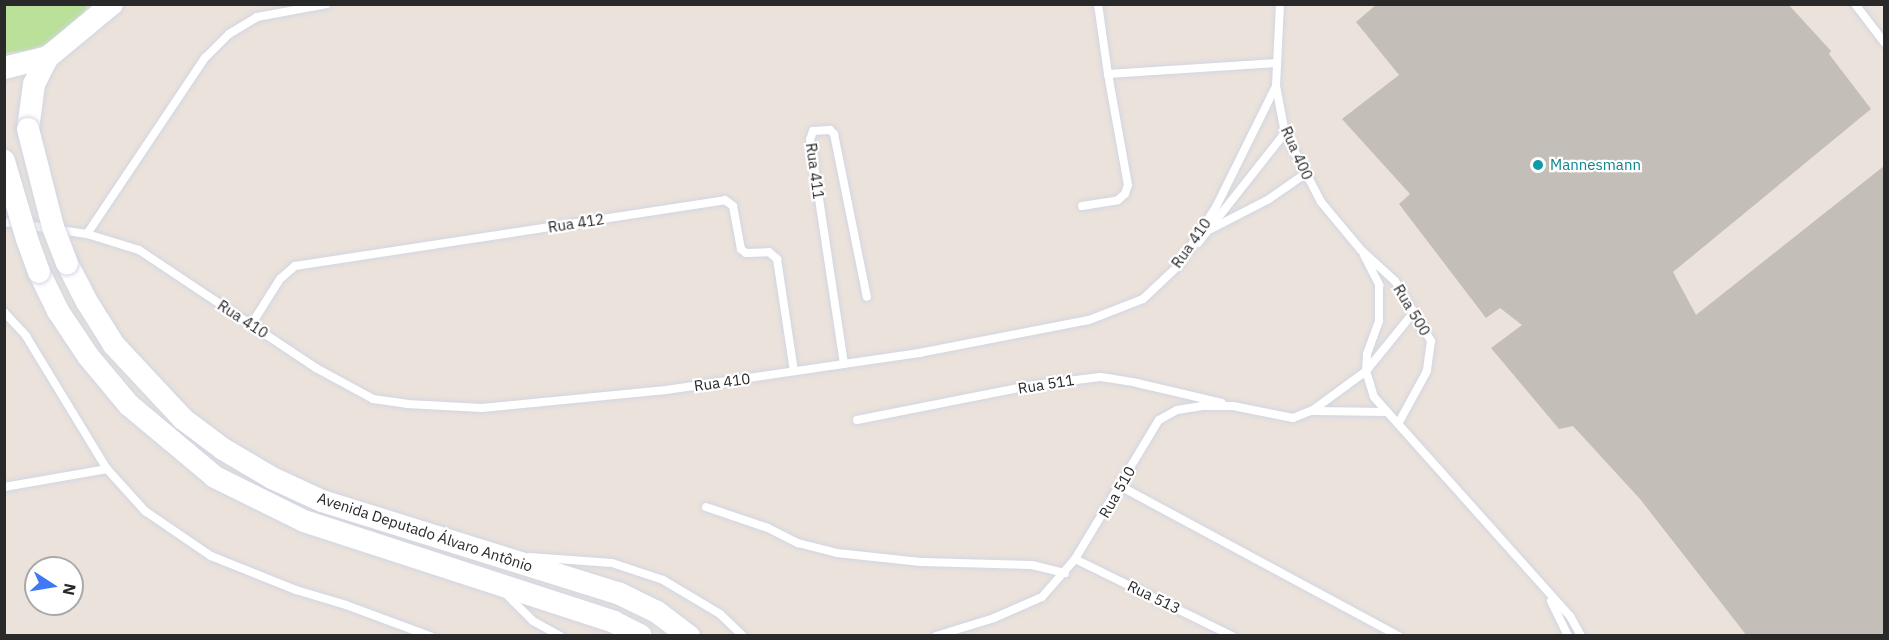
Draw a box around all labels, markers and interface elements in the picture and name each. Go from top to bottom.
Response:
street label: Rua 400 [1277,123,1317,183]
street label: Rua 411 [802,142,828,200]
place label: Mannesmann [1550,156,1641,174]
marker: Mannesmann [1531,158,1545,172]
street label: Rua 412 [547,210,605,236]
street label: Rua 410 [1167,215,1215,271]
street label: Rua 500 [1390,281,1434,339]
street label: Rua 410 [214,296,272,342]
street label: Rua 410 [693,369,751,395]
street label: Rua 511 [1017,371,1075,397]
street label: Rua 510 [1095,463,1139,521]
street label: Avenida Deputado Álvaro Antônio [315,489,535,575]
north arrow [24,556,84,616]
street label: Rua 513 [1125,576,1183,618]
text: N [59,582,81,597]

